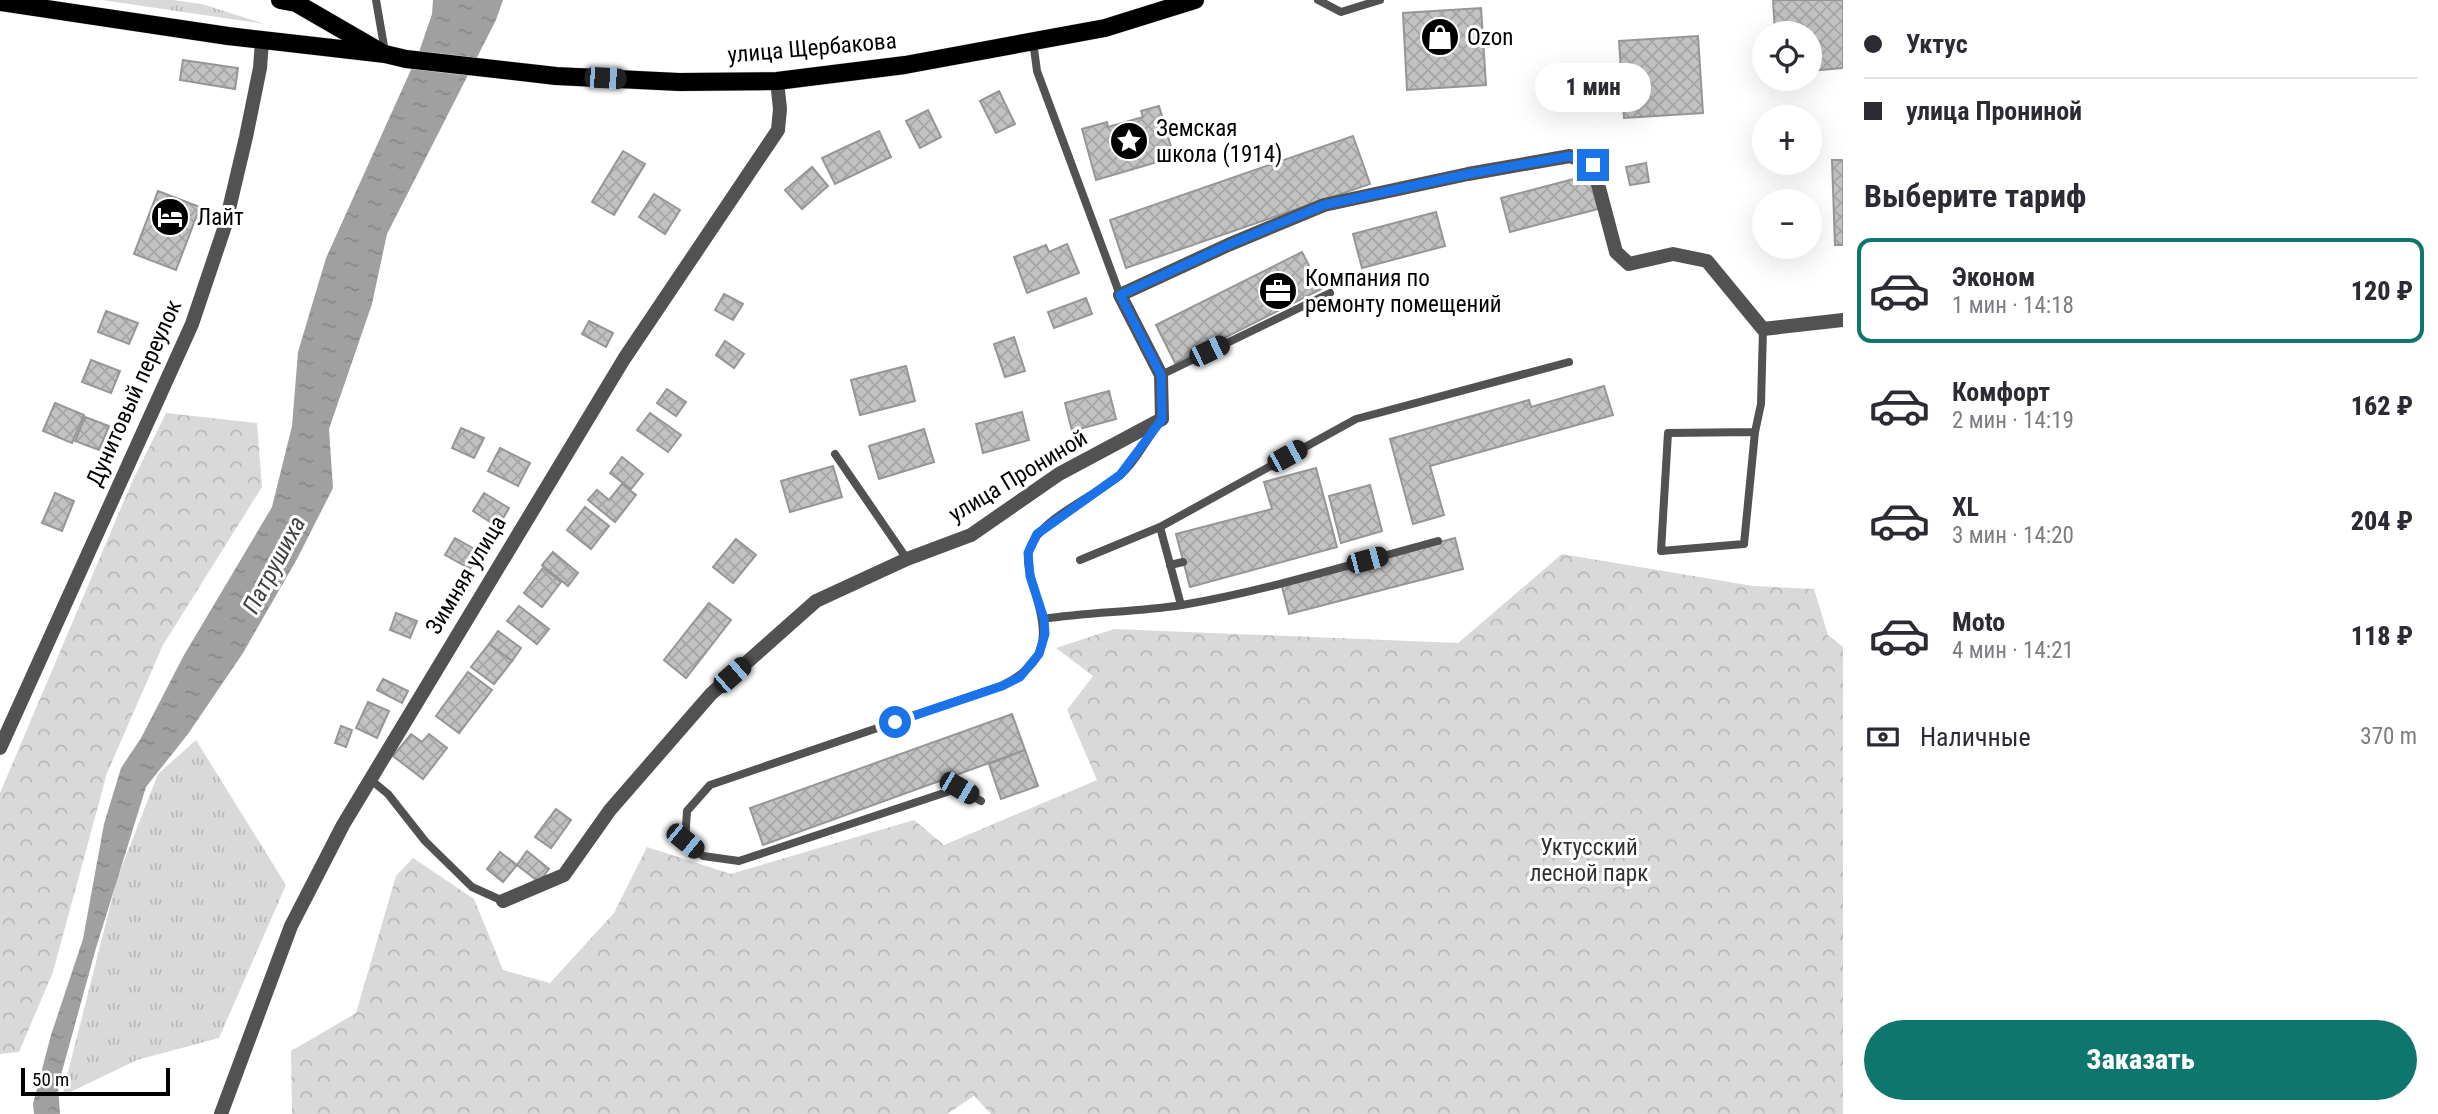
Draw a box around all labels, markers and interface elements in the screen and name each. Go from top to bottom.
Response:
shop icon: Ozon [1419,16,1461,58]
map controls [1752,21,1822,259]
button: locate [1752,21,1822,91]
place label: Ozon [1467,24,1513,51]
street label: улица Щербакова [726,27,898,69]
text: Уктус [1906,29,1968,59]
callout: 1 мин [1535,64,1651,113]
car [584,66,627,90]
text: 1 мин [1565,74,1621,101]
text: улица Прониной [1906,96,2082,126]
button: + [1752,105,1822,175]
place label: Земская школа (1914) [1156,115,1282,168]
place icon: Земская школа (1914) [1108,120,1150,162]
route end [1577,149,1609,181]
text: Выберите тариф [1864,177,2086,215]
button: − [1752,189,1822,259]
hotel icon: Лайт [149,196,191,238]
place label: Лайт [197,204,244,231]
icon: car [1868,259,1931,322]
text: Эконом [1952,262,2035,292]
place label: Компания по ремонту помещений [1305,265,1502,318]
office icon: Компания по ремонту помещений [1257,270,1299,312]
text: 120 ₽ [2351,276,2413,306]
text: 1 мин · 14:18 [1952,292,2074,319]
street label: Дунитовый переулок [81,296,187,490]
car [1186,332,1233,370]
icon: car [1868,374,1931,437]
text: Комфорт [1952,377,2050,407]
text: 162 ₽ [2351,391,2413,421]
text: 2 мин · 14:19 [1952,407,2074,434]
street label: улица Прониной [944,424,1092,528]
car [1264,437,1311,475]
icon: car [1868,489,1931,552]
text: XL [1952,492,1979,522]
text: 204 ₽ [2351,506,2413,536]
street label: Зимняя улица [420,511,512,639]
water label: Патрушиха [237,512,311,618]
text: 3 мин · 14:20 [1952,522,2074,549]
car [1344,544,1391,576]
icon: car [1868,604,1931,667]
text: Moto [1952,607,2005,637]
text: 118 ₽ [2351,621,2413,651]
text: 4 мин · 14:21 [1952,637,2074,664]
car [710,653,755,697]
route start [879,706,911,738]
icon: cash [1864,718,1902,756]
text: Наличные [1920,722,2031,752]
text: 370 m [2360,723,2417,750]
car [936,768,983,808]
car [663,820,708,862]
park label: Уктусский лесной парк [1530,834,1648,887]
button: Заказать [1864,1020,2417,1100]
scale bar [21,1065,170,1097]
text: 50 m [32,1068,69,1091]

